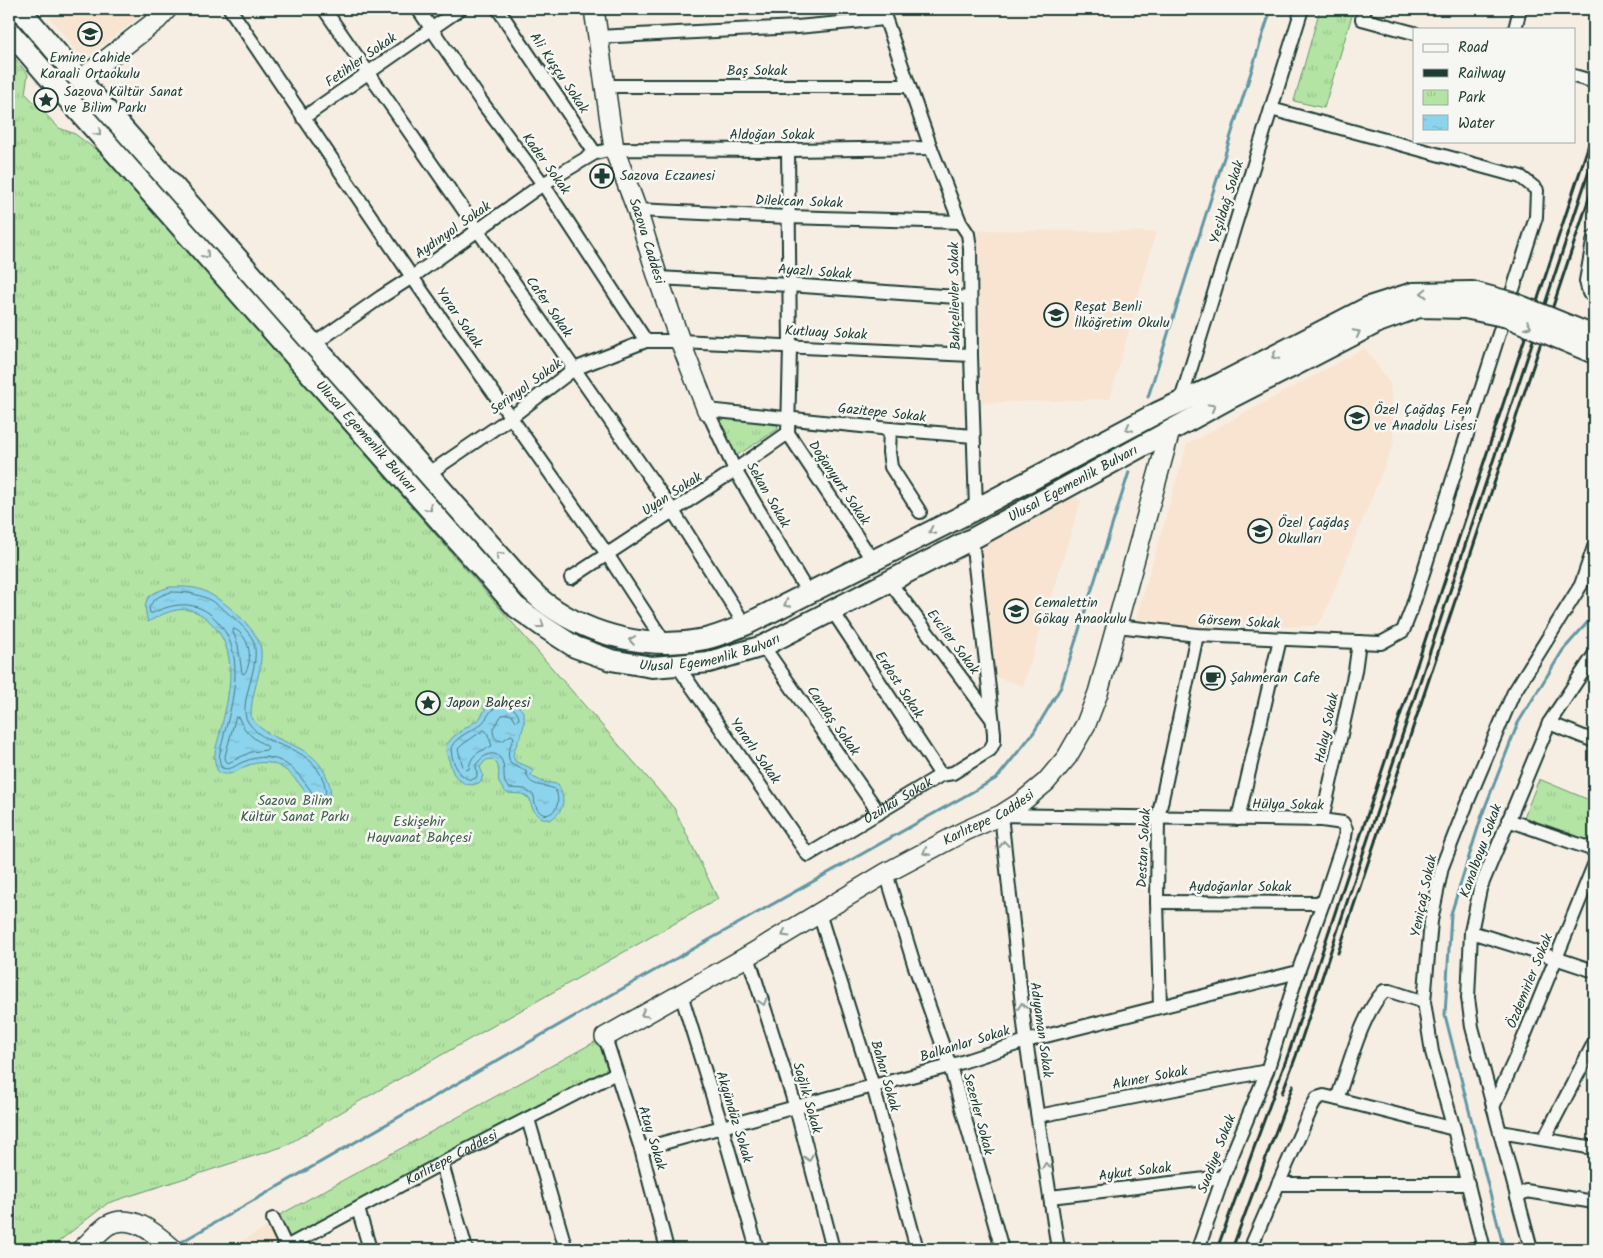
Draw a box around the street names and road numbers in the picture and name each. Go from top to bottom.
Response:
street label: Fetihler Sokak [321,27,402,93]
street label: Ali Kuşçu Sokak [524,28,595,118]
street label: Baş Sokak [727,60,788,82]
street label: Aldoğan Sokak [730,124,815,146]
street label: Kader Sokak [516,128,576,200]
street label: Yeşildağ Sokak [1204,157,1250,246]
street label: Dilekcan Sokak [755,189,844,215]
street label: Aydınyol Sokak [410,195,496,264]
street label: Sazova Caddesi [622,195,671,288]
street label: Bahçelievler Sokak [943,241,967,350]
street label: Ayazlı Sokak [777,258,853,286]
street label: Cafer Sokak [520,272,578,342]
street label: Yarar Sokak [430,283,488,353]
street label: Kutluay Sokak [784,320,868,346]
street label: Serinyol Sokak [485,353,567,421]
street label: Ulusal Egemenlik Bulvarı [310,376,423,499]
street label: Gazitepe Sokak [837,397,928,429]
street label: Doğanyurt Sokak [802,436,876,530]
street label: Ulusal Egemenlik Bulvarı [1004,439,1142,528]
street label: Sekan Sokak [740,458,796,533]
street label: Uyan Sokak [637,466,707,522]
street label: Evciler Sokak [921,605,985,680]
street label: Görsem Sokak [1197,609,1281,635]
street label: Ulusal Egemenlik Bulvarı [637,628,785,678]
street label: Erdost Sokak [869,647,929,723]
street label: Candaş Sokak [801,682,865,761]
street label: Halay Sokak [1309,690,1345,765]
street label: Yararlı Sokak [724,713,786,789]
street label: Özülkü Sokak [859,771,937,830]
street label: Karlıtepe Caddesi [939,784,1040,852]
street label: Hülya Sokak [1252,793,1324,817]
street label: Kanalboyu Sokak [1454,801,1508,901]
street label: Destan Sokak [1131,807,1157,888]
street label: Yeniçağ Sokak [1405,852,1444,939]
street label: Aydoğanlar Sokak [1189,876,1292,898]
street label: Özdemirler Sokak [1501,930,1559,1032]
street label: Adıyaman Sokak [1023,981,1059,1080]
street label: Balkanlar Sokak [917,1020,1013,1068]
street label: Bahar Sokak [864,1038,906,1115]
street label: Sağlık Sokak [786,1060,828,1137]
street label: Akıner Sokak [1110,1060,1190,1096]
street label: Akgündüz Sokak [710,1068,759,1166]
street label: Sezerler Sokak [956,1070,1000,1158]
street label: Atay Sokak [632,1103,672,1173]
street label: Suadiye Sokak [1192,1111,1242,1197]
street label: Karlıtepe Caddesi [402,1124,502,1192]
street label: Aykut Sokak [1097,1157,1173,1187]

